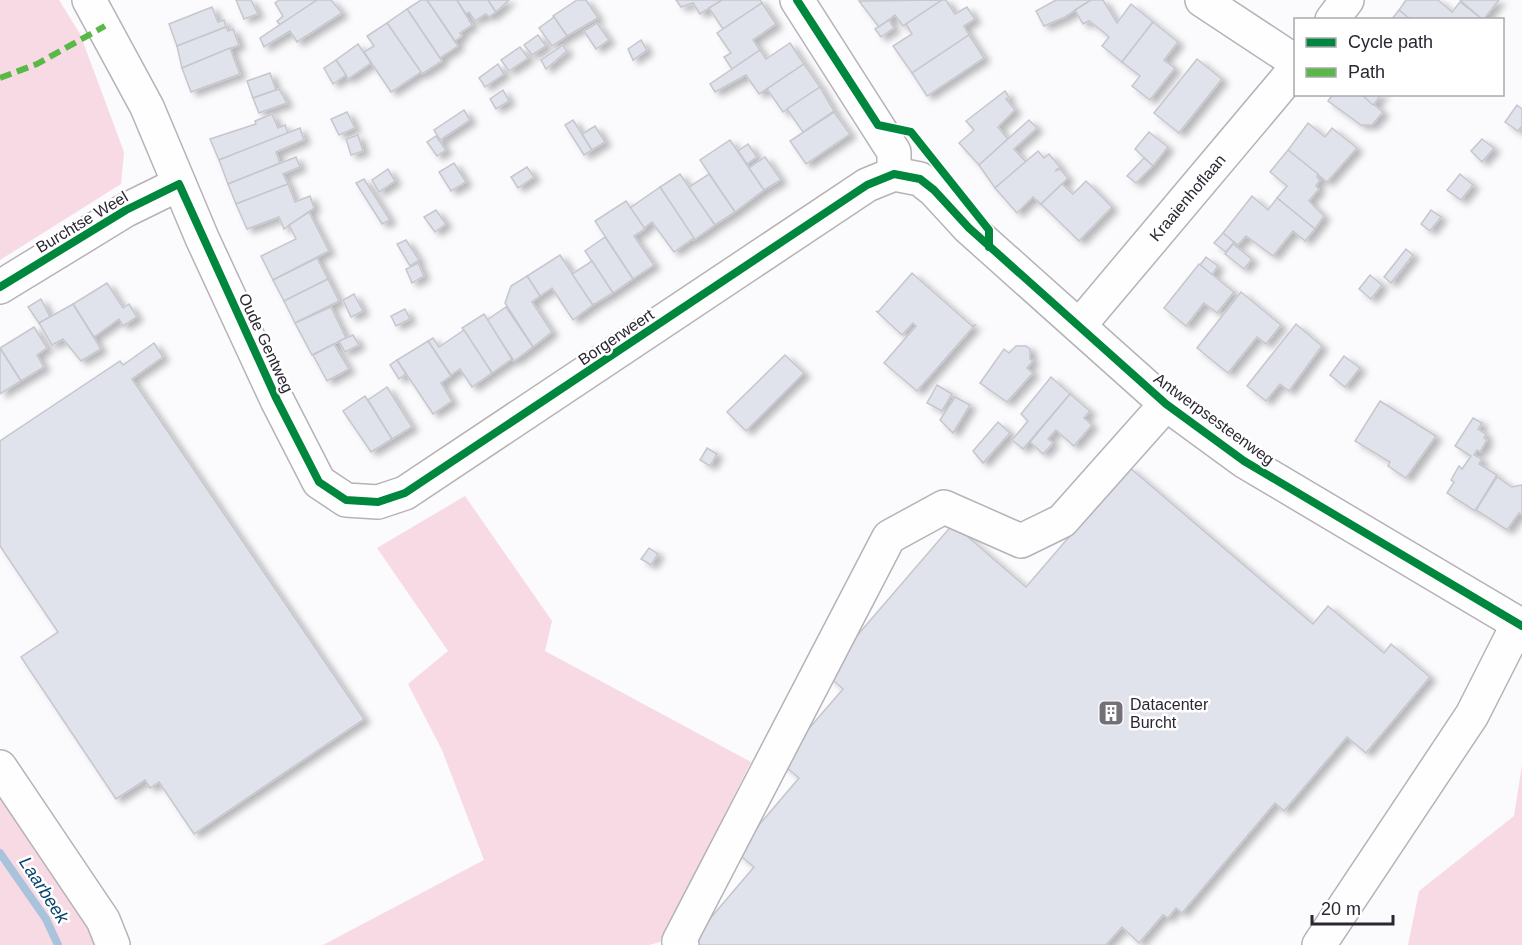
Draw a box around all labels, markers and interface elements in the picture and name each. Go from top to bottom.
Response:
legend [1294,18,1504,96]
text: Cycle path [1348,32,1433,52]
text: Path [1348,62,1385,82]
street label: Kraaienhoflaan [1146,151,1228,244]
street label: Burchtse Weel [33,188,131,256]
street label: Oude Gentweg [236,291,296,395]
street label: Borgerweert [575,305,657,368]
street label: Antwerpsesteenweg [1151,370,1277,468]
place label: Datacenter Burcht [1130,696,1209,731]
building icon: Datacenter Burcht [1096,698,1126,728]
water label: Laarbeek [15,853,73,928]
scale bar [1312,888,1393,926]
text: 20 m [1321,899,1361,919]

